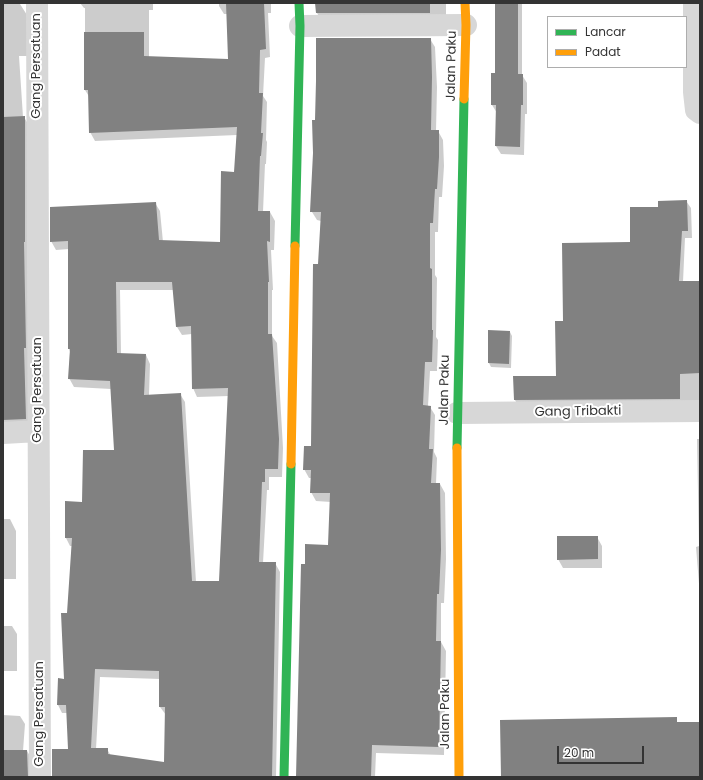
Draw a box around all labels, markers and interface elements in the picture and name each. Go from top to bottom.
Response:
street label: Gang Persatuan [29,13,45,119]
legend [547,16,687,68]
text: Lancar [585,23,626,40]
street label: Jalan Paku [444,30,460,102]
text: Padat [585,43,621,60]
street label: Gang Persatuan [30,337,46,443]
street label: Jalan Paku [437,354,453,426]
street label: Gang Tribakti [534,403,622,421]
street label: Gang Persatuan [32,661,48,767]
street label: Jalan Paku [438,679,454,749]
scale bar [559,738,646,764]
text: 20 m [564,744,594,761]

